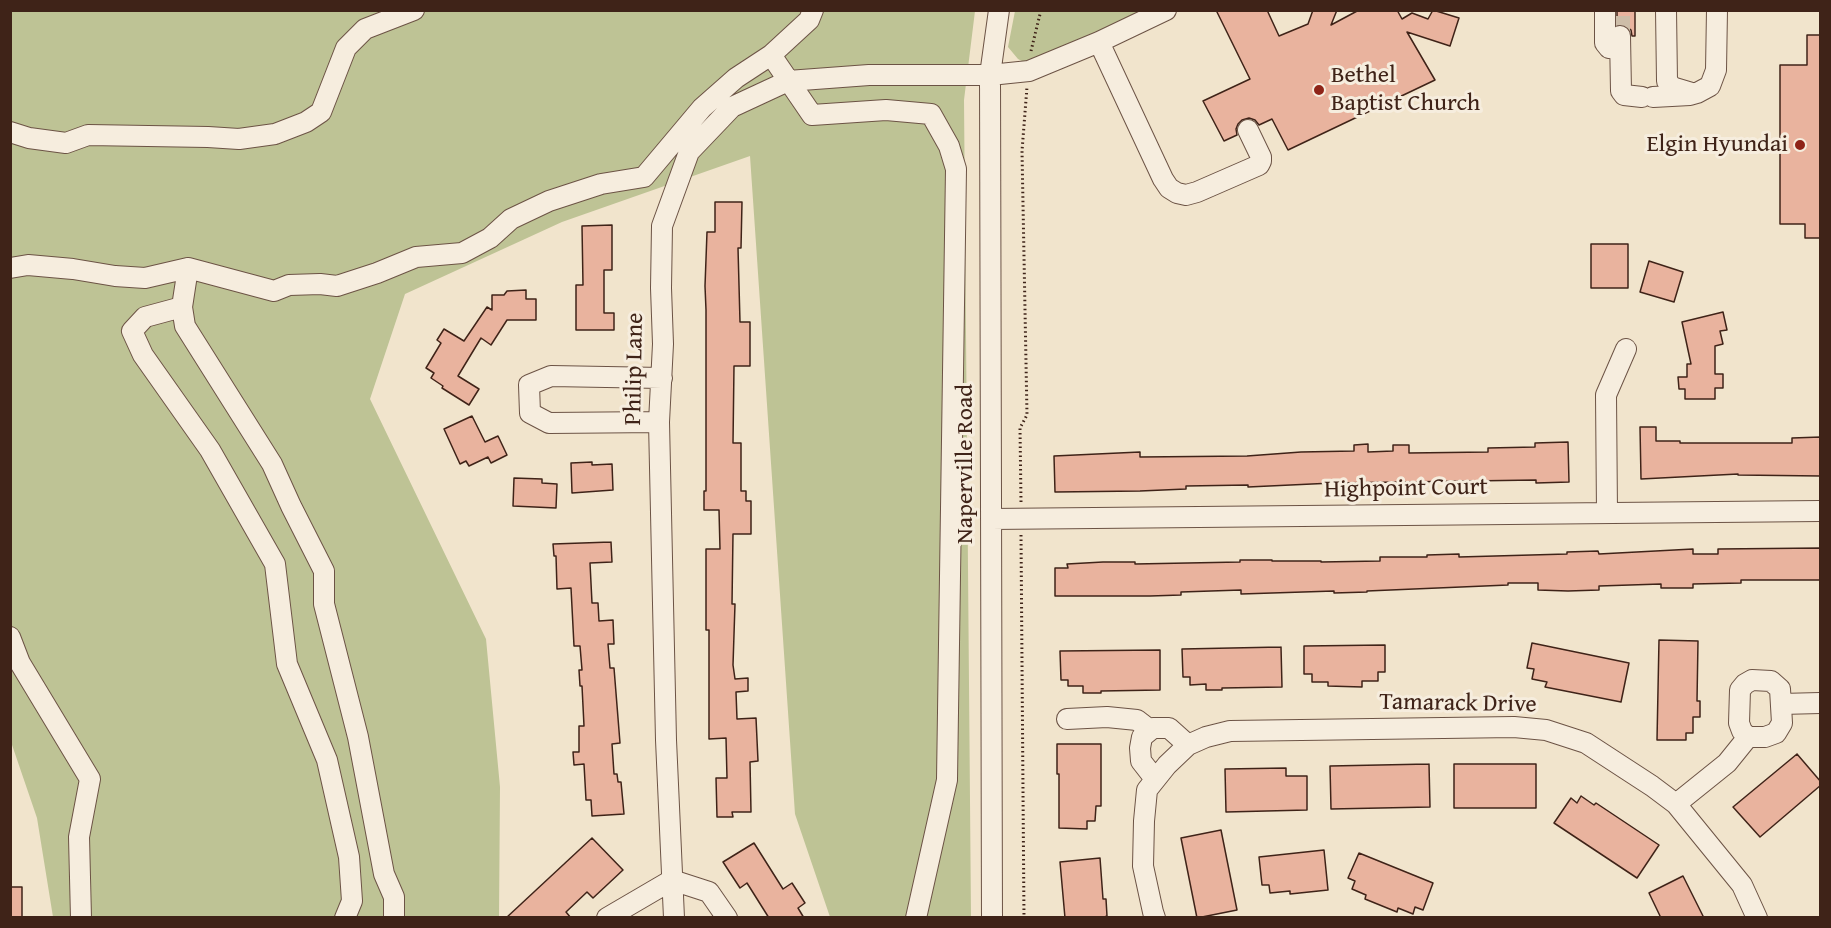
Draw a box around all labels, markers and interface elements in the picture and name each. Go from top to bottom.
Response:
place label: Bethel Baptist Church [1331,62,1480,118]
marker: Bethel Baptist Church [1312,83,1326,97]
place label: Elgin Hyundai [1646,131,1788,159]
marker: Elgin Hyundai [1793,138,1807,152]
street label: Philip Lane [620,312,650,426]
street label: Naperville Road [952,384,980,544]
street label: Highpoint Court [1324,473,1488,505]
street label: Tamarack Drive [1379,688,1537,720]

